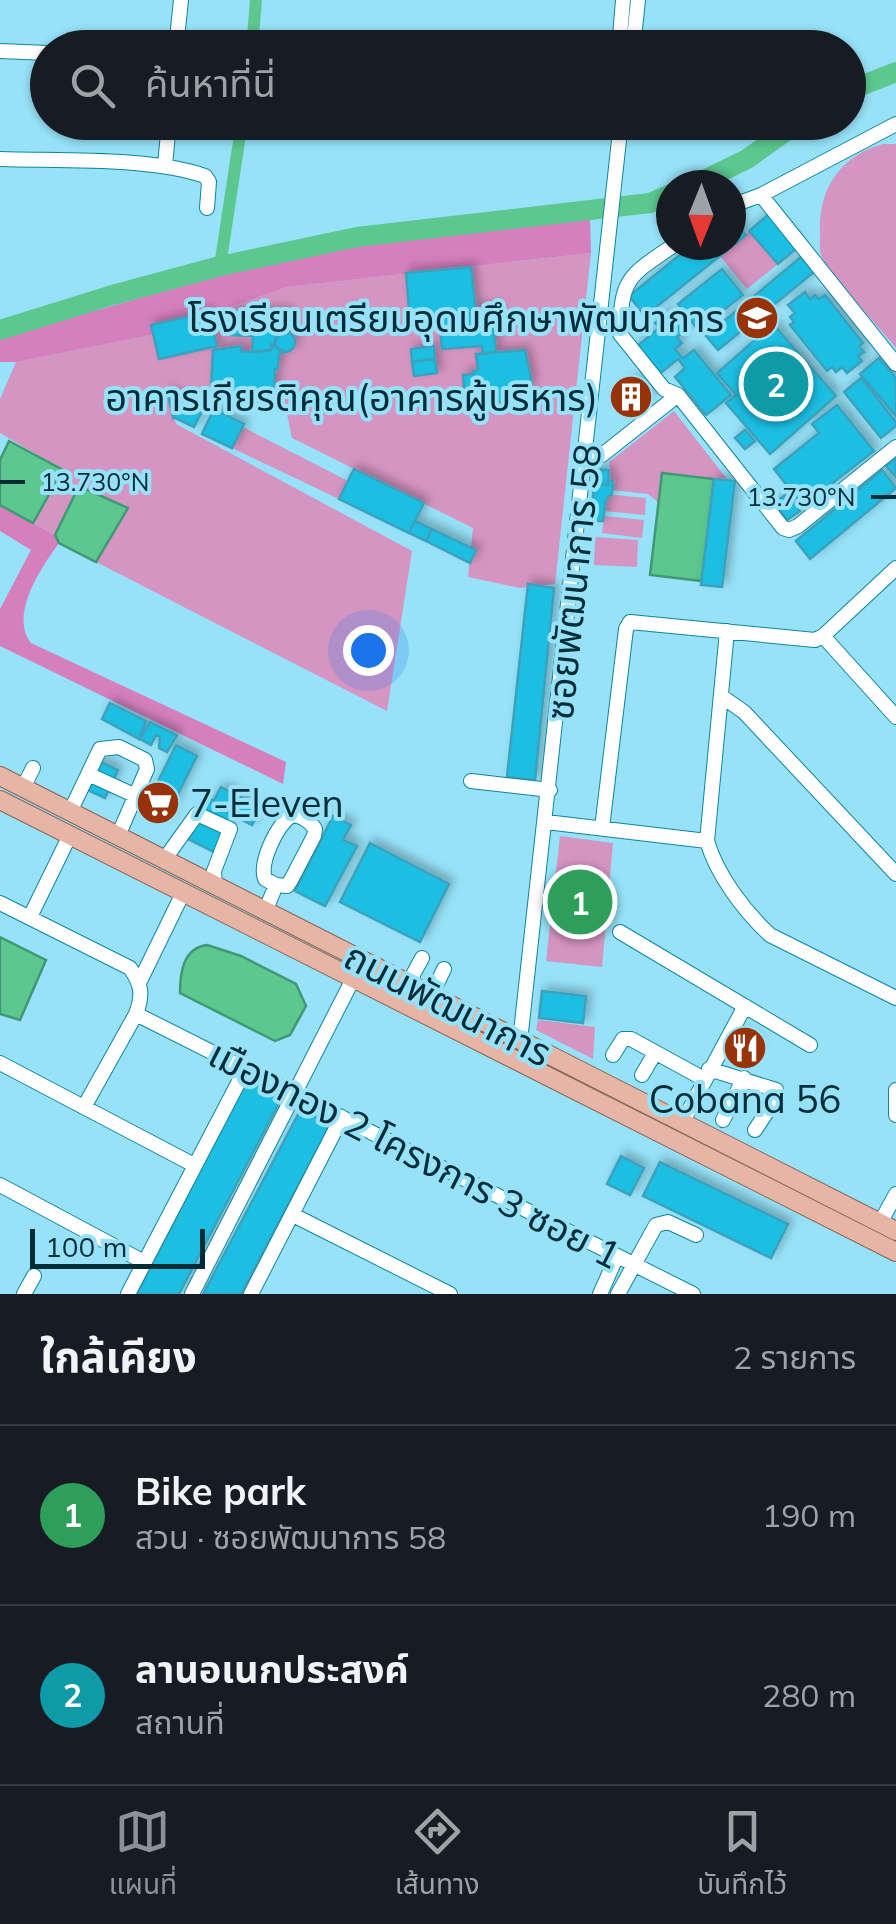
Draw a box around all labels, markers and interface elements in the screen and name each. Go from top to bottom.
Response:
search box [30,30,866,140]
icon: search [65,58,120,113]
text: ค้นหาที่นี่ [145,59,276,107]
north arrow [656,170,746,260]
place label: โรงเรียนเตรียมอุดมศึกษาพัฒนาการ [188,294,724,342]
school or university icon: โรงเรียนเตรียมอุดมศึกษาพัฒนาการ [734,295,780,341]
pin: 2 [744,346,808,422]
place label: อาคารเกียรติคุณ(อาคารผู้บริหาร) [105,373,598,421]
building icon: อาคารเกียรติคุณ(อาคารผู้บริหาร) [608,374,654,420]
street label: ซอยพัฒนาการ 58 [535,442,611,722]
text: 13.730°N [41,466,149,497]
text: 13.730°N [747,481,855,512]
your location [343,625,394,676]
place label: 7-Eleven [190,779,344,827]
supermarket icon: 7-Eleven [135,780,181,826]
pin: 1 [548,864,612,940]
street label: ถนนพัฒนาการ [337,931,559,1077]
restaurant icon: Cobana 56 [722,1025,768,1071]
street label: เมืองทอง 2 โครงการ 3 ซอย 1 [201,1029,629,1279]
place label: Cobana 56 [649,1075,841,1123]
scale bar [30,1224,205,1268]
text: 100 m [45,1229,127,1264]
text: ใกล้เคียง [40,1330,197,1383]
text: 2 รายการ [733,1337,856,1377]
text: Bike park [135,1467,306,1515]
text: 1 [63,1495,82,1535]
text: 190 m [762,1495,856,1535]
text: สวน · ซอยพัฒนาการ 58 [135,1517,446,1557]
text: ลานอเนกประสงค์ [135,1645,409,1693]
text: 2 [63,1675,82,1715]
text: 280 m [762,1675,856,1715]
text: สถานที่ [135,1702,225,1742]
tab: แผนที่ [109,1804,177,1907]
tab: เส้นทาง [395,1804,479,1907]
tab: บันทึกไว้ [697,1804,787,1907]

